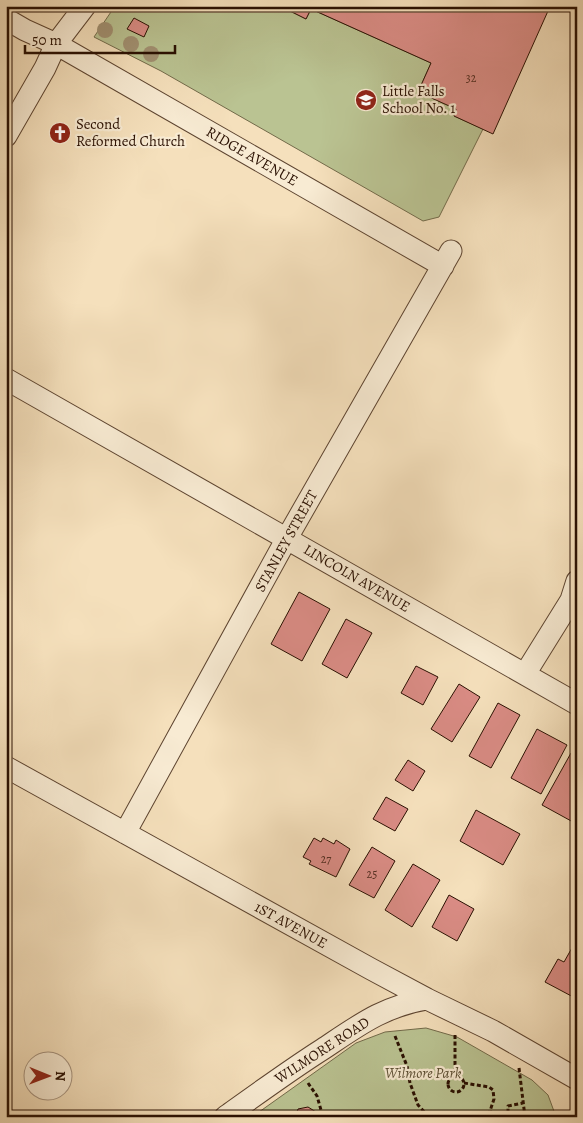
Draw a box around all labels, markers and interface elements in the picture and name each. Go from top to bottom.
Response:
scale bar [25,22,175,54]
text: 50 m [32,30,62,50]
house number: 32 [466,70,477,86]
place label: Little Falls School No. 1 [382,81,455,118]
school or university icon: Little Falls School No. 1 [354,88,378,112]
place label: Second Reformed Church [76,114,185,151]
church icon: Second Reformed Church [48,121,72,145]
street label: RIDGE AVENUE [202,122,302,190]
street label: STANLEY STREET [250,486,323,595]
street label: LINCOLN AVENUE [300,539,414,617]
house number: 27 [321,851,332,867]
house number: 25 [367,866,377,882]
street label: 1ST AVENUE [251,897,331,953]
street label: WILMORE ROAD [270,1012,373,1089]
north arrow [22,1050,72,1100]
park label: Wilmore Park [385,1063,462,1083]
text: N [51,1071,70,1081]

